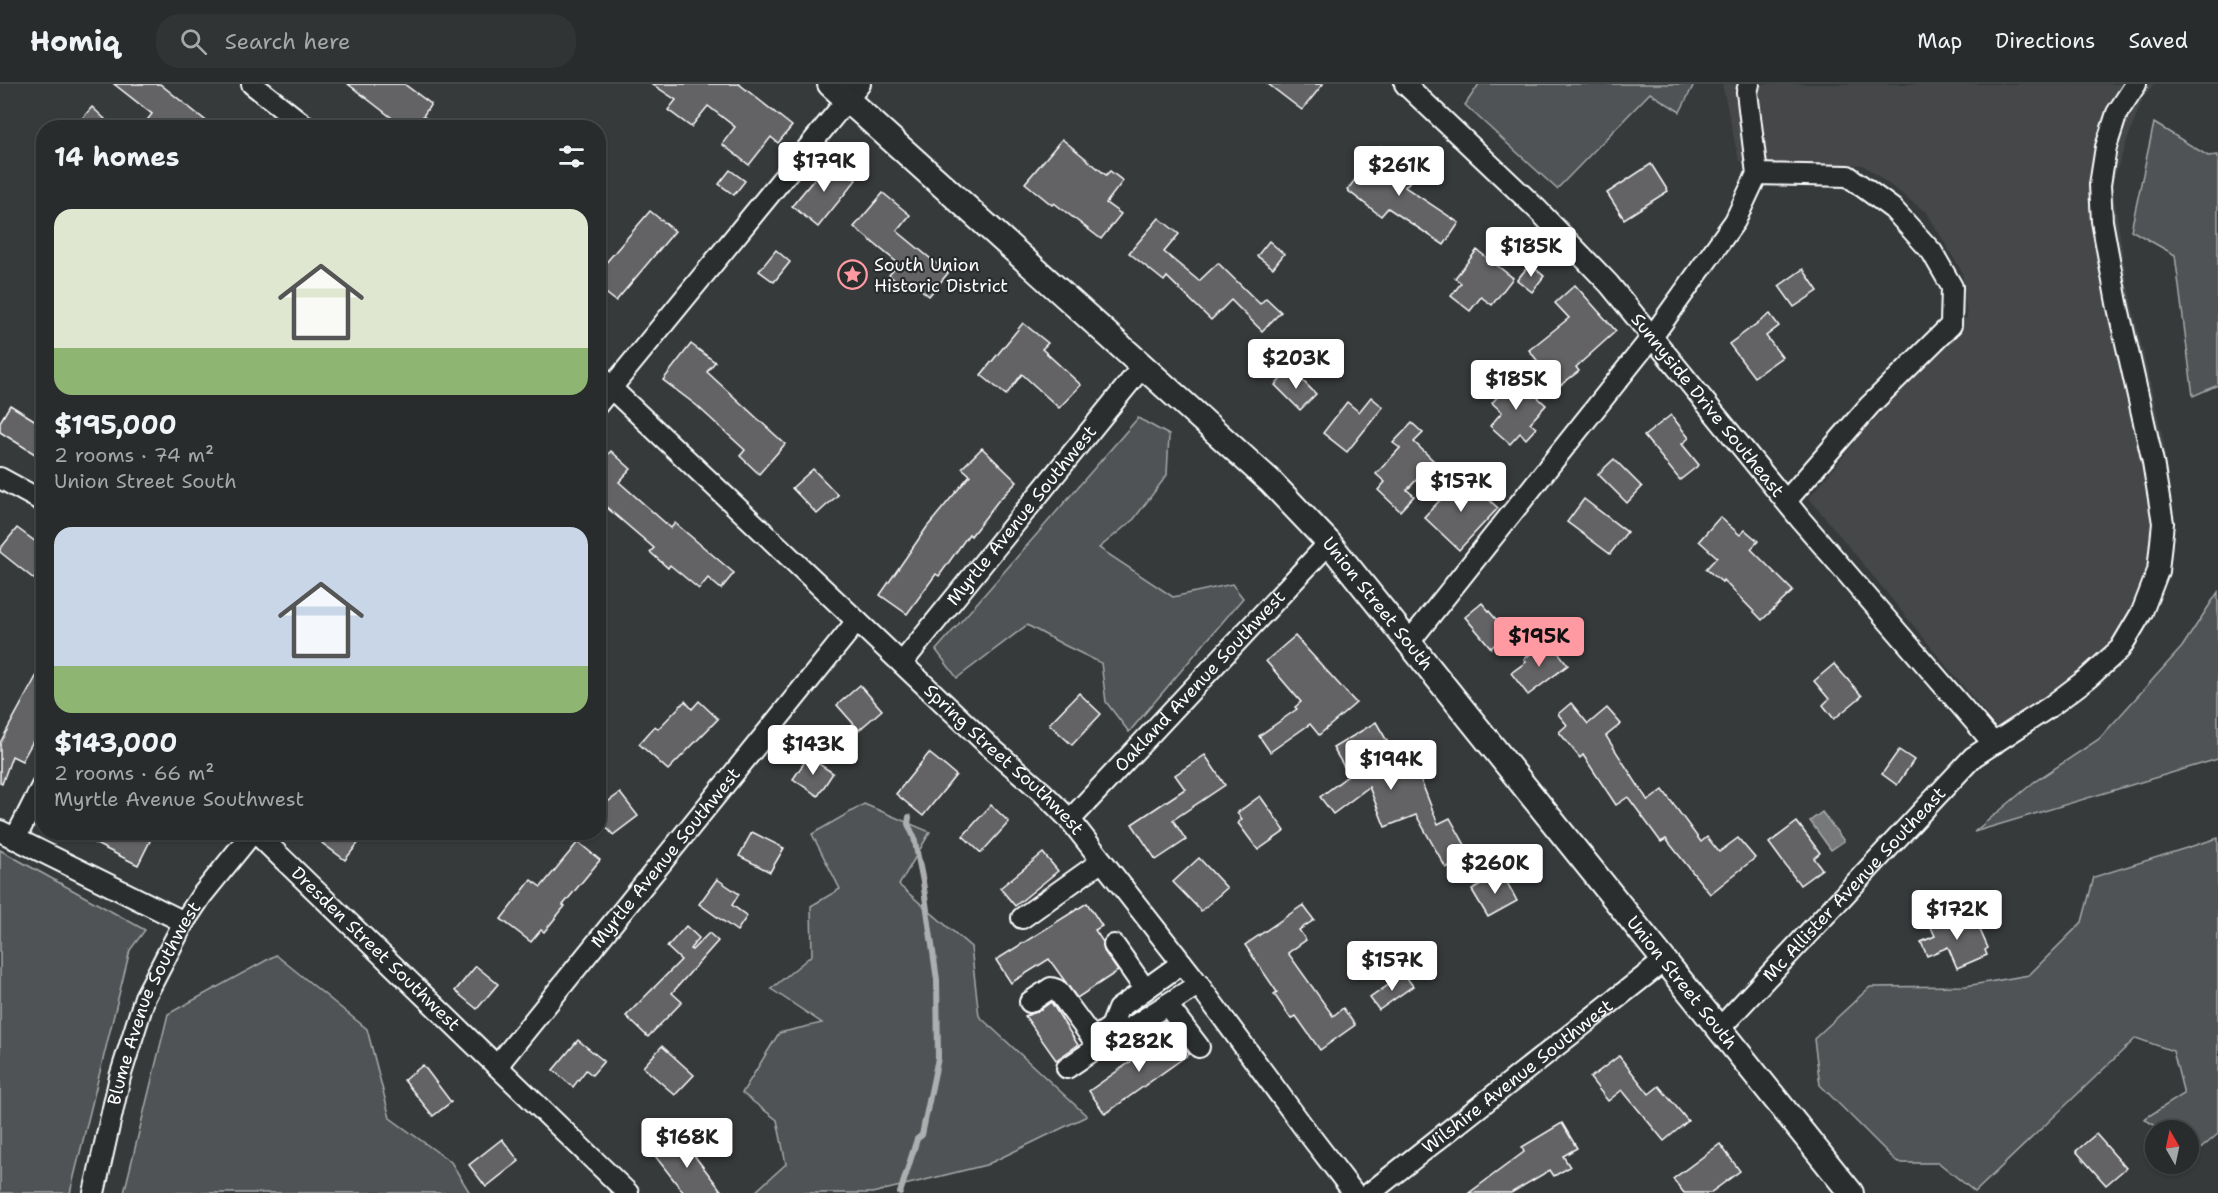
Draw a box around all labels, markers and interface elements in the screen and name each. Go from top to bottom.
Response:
search box [156,14,576,68]
text: Homiq [30,22,120,60]
icon: search [177,25,210,58]
text: Search here [225,27,351,56]
text: Map [1917,27,1962,55]
text: Directions [1995,27,2095,55]
text: Saved [2128,27,2188,55]
text: 14 homes [54,139,180,174]
icon: filters [555,140,588,173]
pin: $179K [782,142,866,193]
pin: $261K [1357,146,1441,197]
text: $179K [792,148,856,174]
text: $261K [1368,152,1430,178]
pin: $185K [1489,227,1573,278]
text: $185K [1500,233,1562,259]
icon: home [267,248,375,356]
place label: South Union Historic District [874,253,1008,298]
place icon: South Union Historic District [837,259,869,291]
street label: Sunnyside Drive Southeast [1626,308,1790,502]
pin: $203K [1254,339,1338,390]
text: $203K [1262,345,1330,371]
pin: $185K [1474,360,1558,411]
text: $185K [1485,366,1547,392]
text: $195,000 [54,407,177,442]
street label: Myrtle Avenue Southwest [941,420,1102,610]
text: 2 rooms · 74 m² [54,442,214,468]
pin: $157K [1419,462,1503,513]
text: Union Street South [54,468,237,494]
text: $157K [1430,468,1492,494]
street label: Union Street South [1317,532,1439,675]
icon: home [267,566,375,674]
street label: Oakland Avenue Southwest [1109,585,1291,777]
pin: $195K [1497,617,1581,668]
text: $195K [1508,623,1570,649]
street label: Spring Street Southwest [919,679,1089,840]
text: $143,000 [54,725,177,760]
pin: $143K [771,725,855,776]
text: $143K [782,731,844,757]
pin: $194K [1349,740,1433,791]
text: $194K [1359,746,1423,772]
text: 2 rooms · 66 m² [54,760,215,786]
street label: Myrtle Avenue Southwest [585,762,746,953]
street label: Mc Allister Avenue Southeast [1757,782,1951,987]
text: Myrtle Avenue Southwest [54,786,304,812]
pin: $260K [1453,844,1537,895]
text: $260K [1461,850,1529,876]
street label: Dresden Street Southwest [286,861,466,1036]
pin: $172K [1915,890,1999,941]
text: $172K [1926,896,1988,922]
street label: Blume Avenue Southwest [102,897,206,1107]
street label: Union Street South [1621,911,1743,1054]
pin: $157K [1350,941,1434,992]
text: $157K [1361,947,1423,973]
street label: Wilshire Avenue Southwest [1417,994,1618,1159]
pin: $282K [1097,1022,1181,1073]
text: $282K [1105,1028,1173,1054]
pin: $168K [645,1118,729,1169]
north arrow [2145,1120,2199,1174]
map controls [2145,1120,2199,1174]
text: $168K [655,1124,719,1150]

